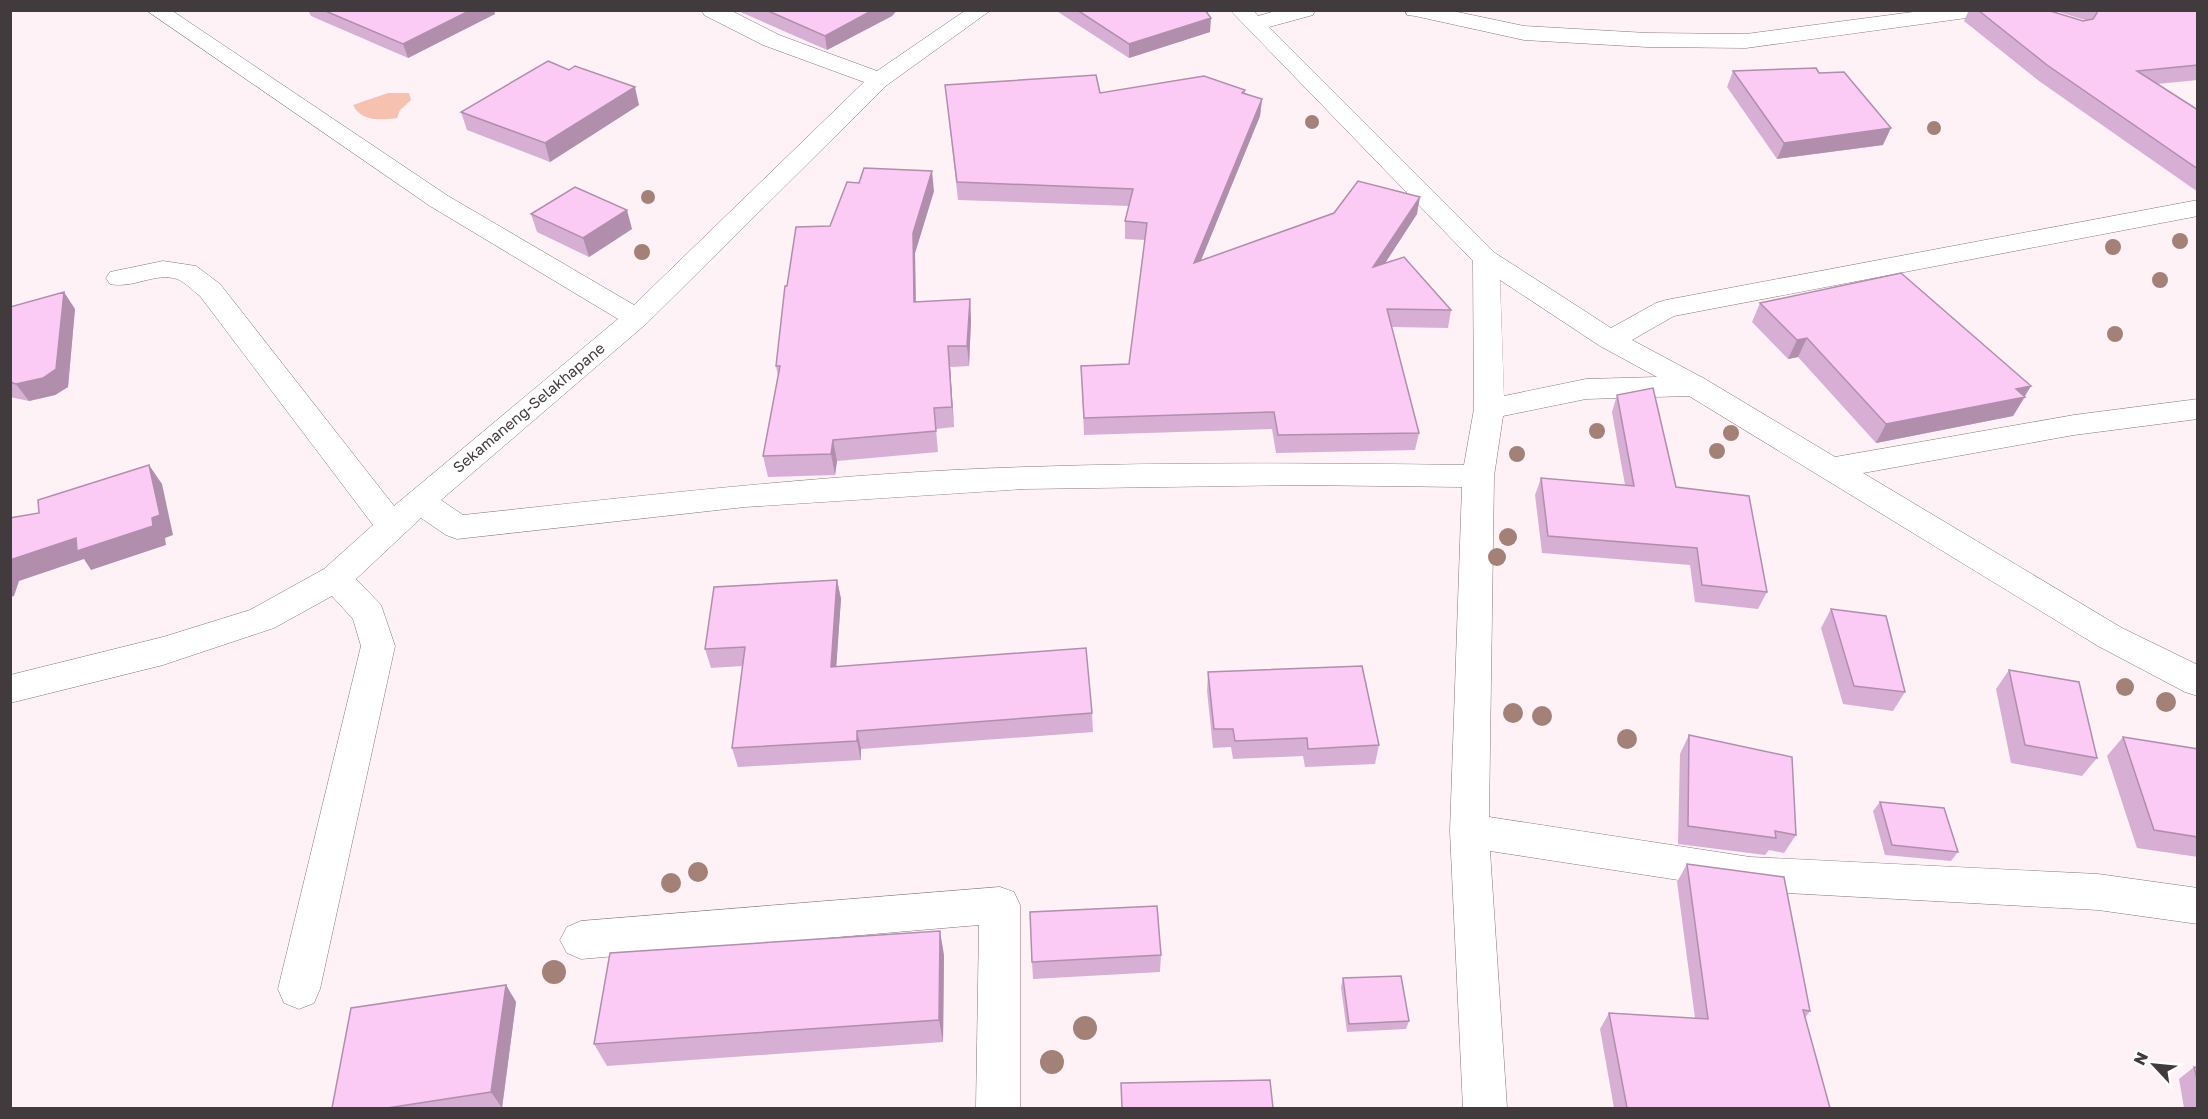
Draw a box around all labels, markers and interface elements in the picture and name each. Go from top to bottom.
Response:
street label: Sekamaneng-Selakhapane [449,338,608,476]
north arrow [2124,1035,2184,1095]
text: N [2129,1049,2152,1068]

